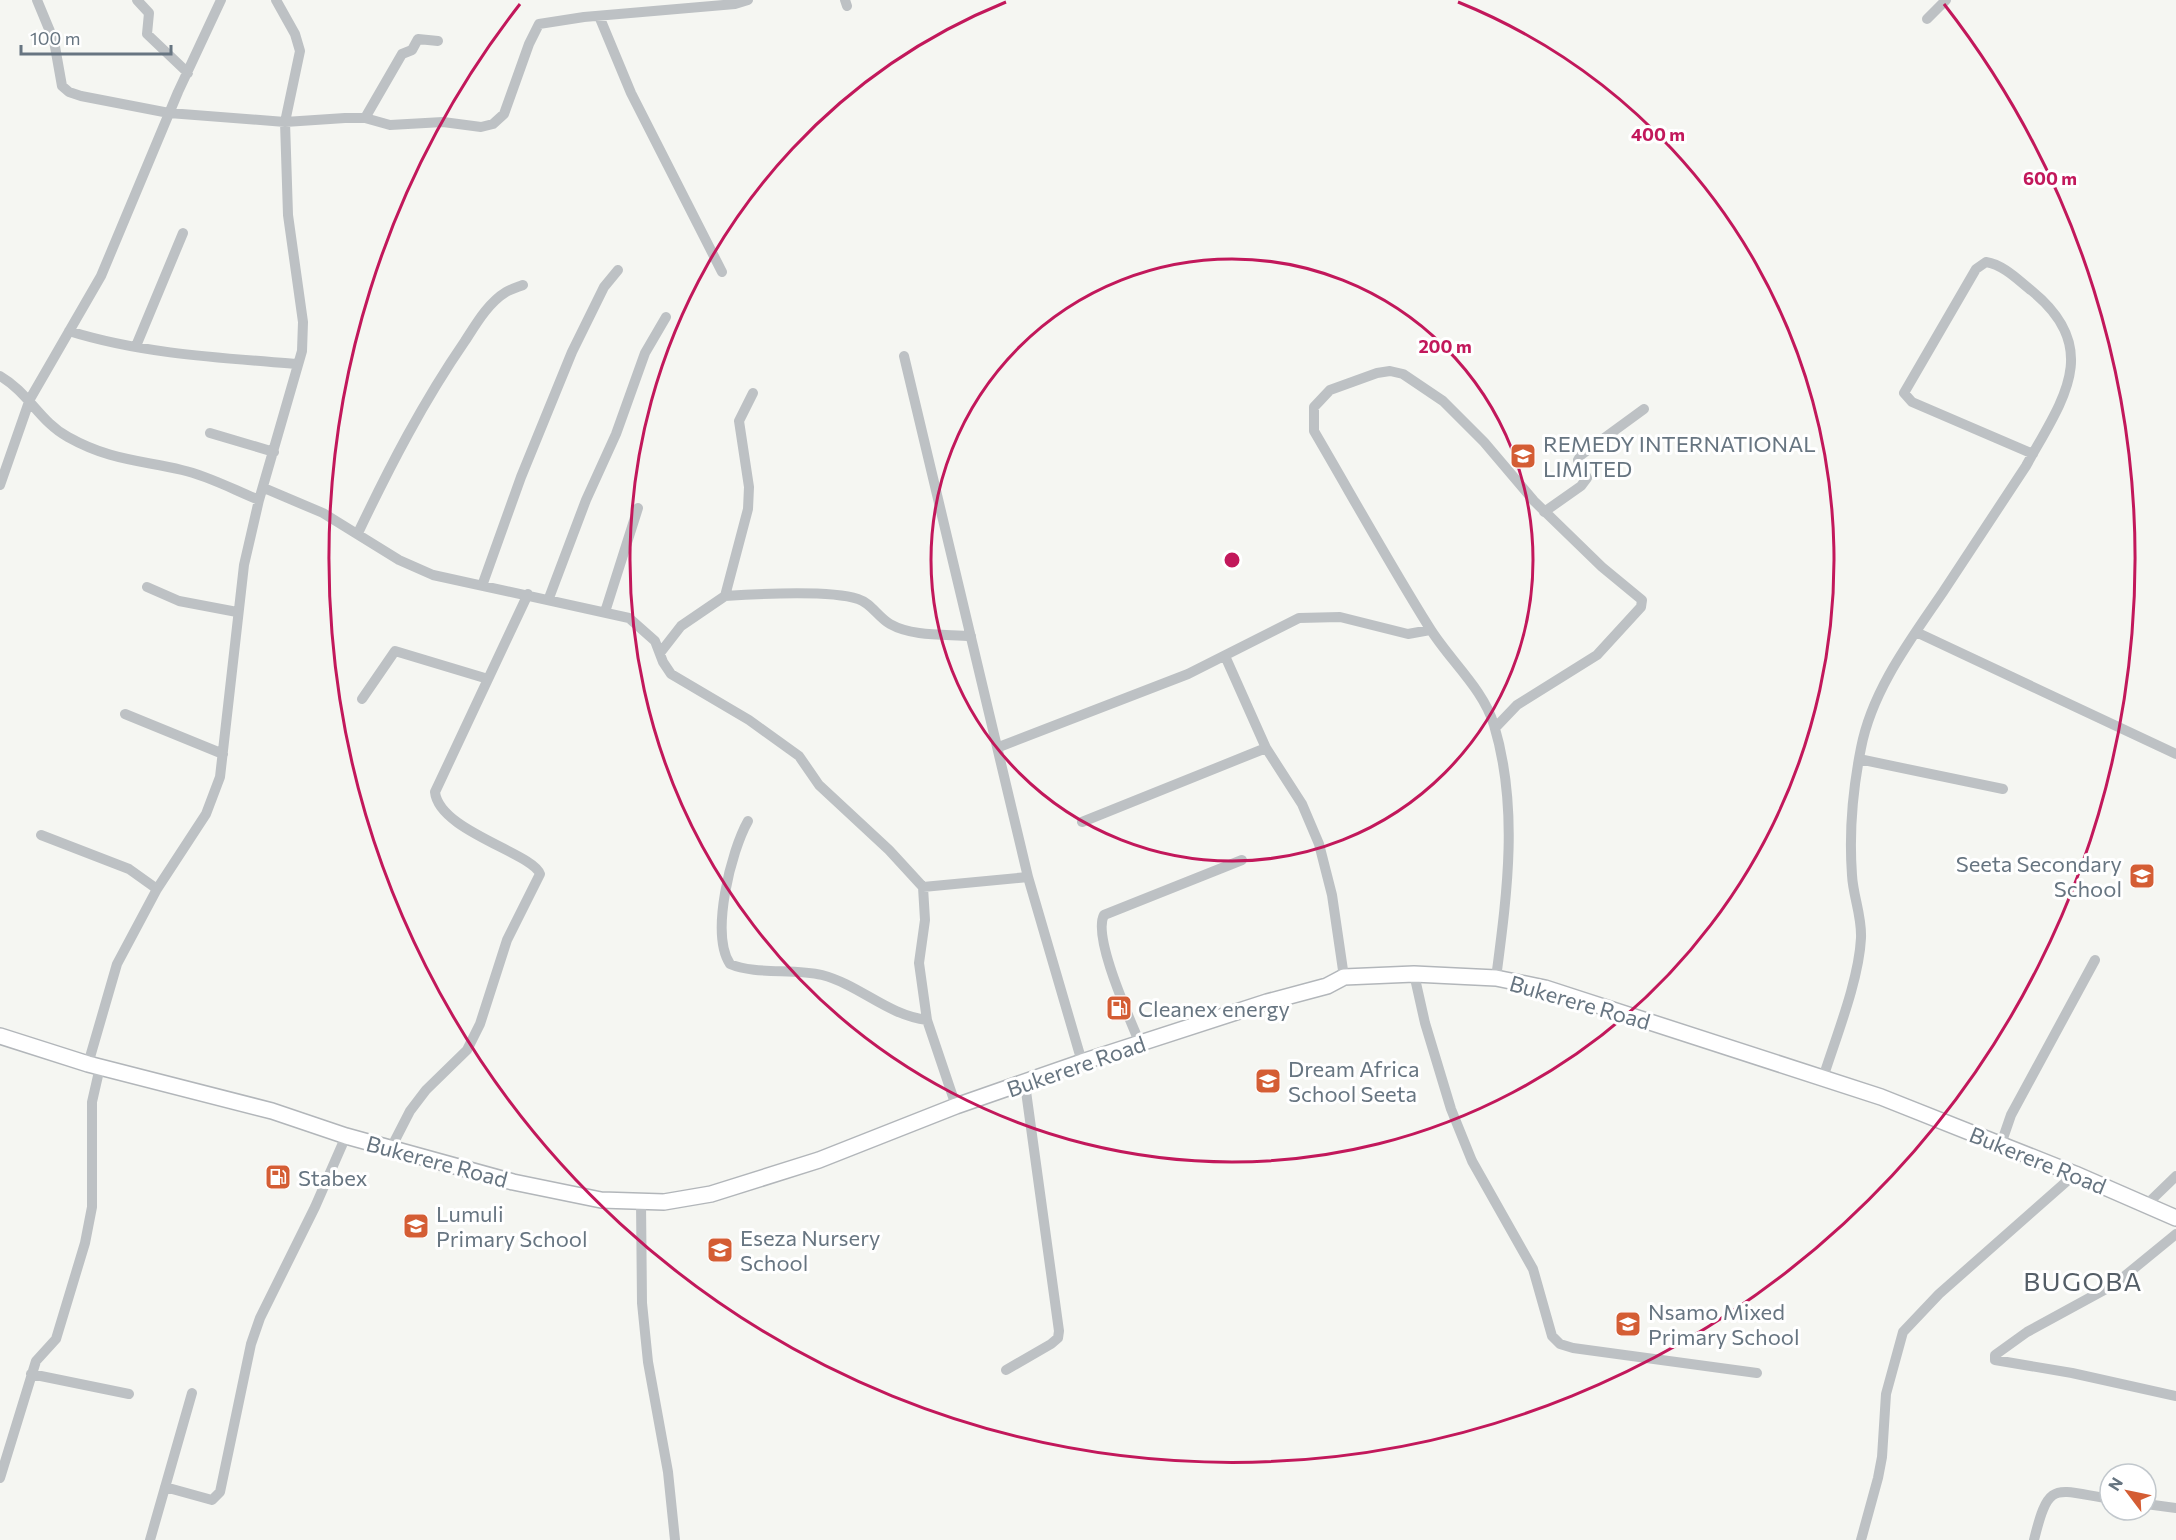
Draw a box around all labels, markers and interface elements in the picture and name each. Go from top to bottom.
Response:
scale bar [21,18,171,56]
text: 100 m [30,27,80,49]
text: 400 m [1631,123,1685,145]
text: 600 m [2023,167,2077,189]
text: 200 m [1418,335,1472,357]
place label: REMEDY INTERNATIONAL LIMITED [1543,430,1816,482]
school or university icon: REMEDY INTERNATIONAL LIMITED [1508,441,1538,471]
centre of rings [1222,550,1242,570]
place label: Seeta Secondary School [1956,850,2122,902]
school or university icon: Seeta Secondary School [2127,861,2157,891]
street label: Bukerere Road [1507,969,1653,1035]
fuel station icon: Cleanex energy [1104,993,1134,1023]
place label: Cleanex energy [1138,995,1290,1022]
street label: Bukerere Road [1003,1030,1149,1102]
place label: Dream Africa School Seeta [1288,1055,1419,1107]
school or university icon: Dream Africa School Seeta [1253,1066,1283,1096]
street label: Bukerere Road [1966,1120,2110,1200]
street label: Bukerere Road [363,1129,511,1193]
fuel station icon: Stabex [263,1162,293,1192]
place label: Stabex [298,1164,368,1191]
place label: Lumuli Primary School [436,1200,588,1252]
school or university icon: Lumuli Primary School [401,1211,431,1241]
place label: Eseza Nursery School [740,1224,880,1276]
school or university icon: Eseza Nursery School [705,1235,735,1265]
district label: BUGOBA [2023,1265,2143,1296]
place label: Nsamo Mixed Primary School [1648,1298,1800,1350]
school or university icon: Nsamo Mixed Primary School [1613,1309,1643,1339]
north arrow [2098,1462,2158,1522]
text: N [2104,1474,2126,1494]

